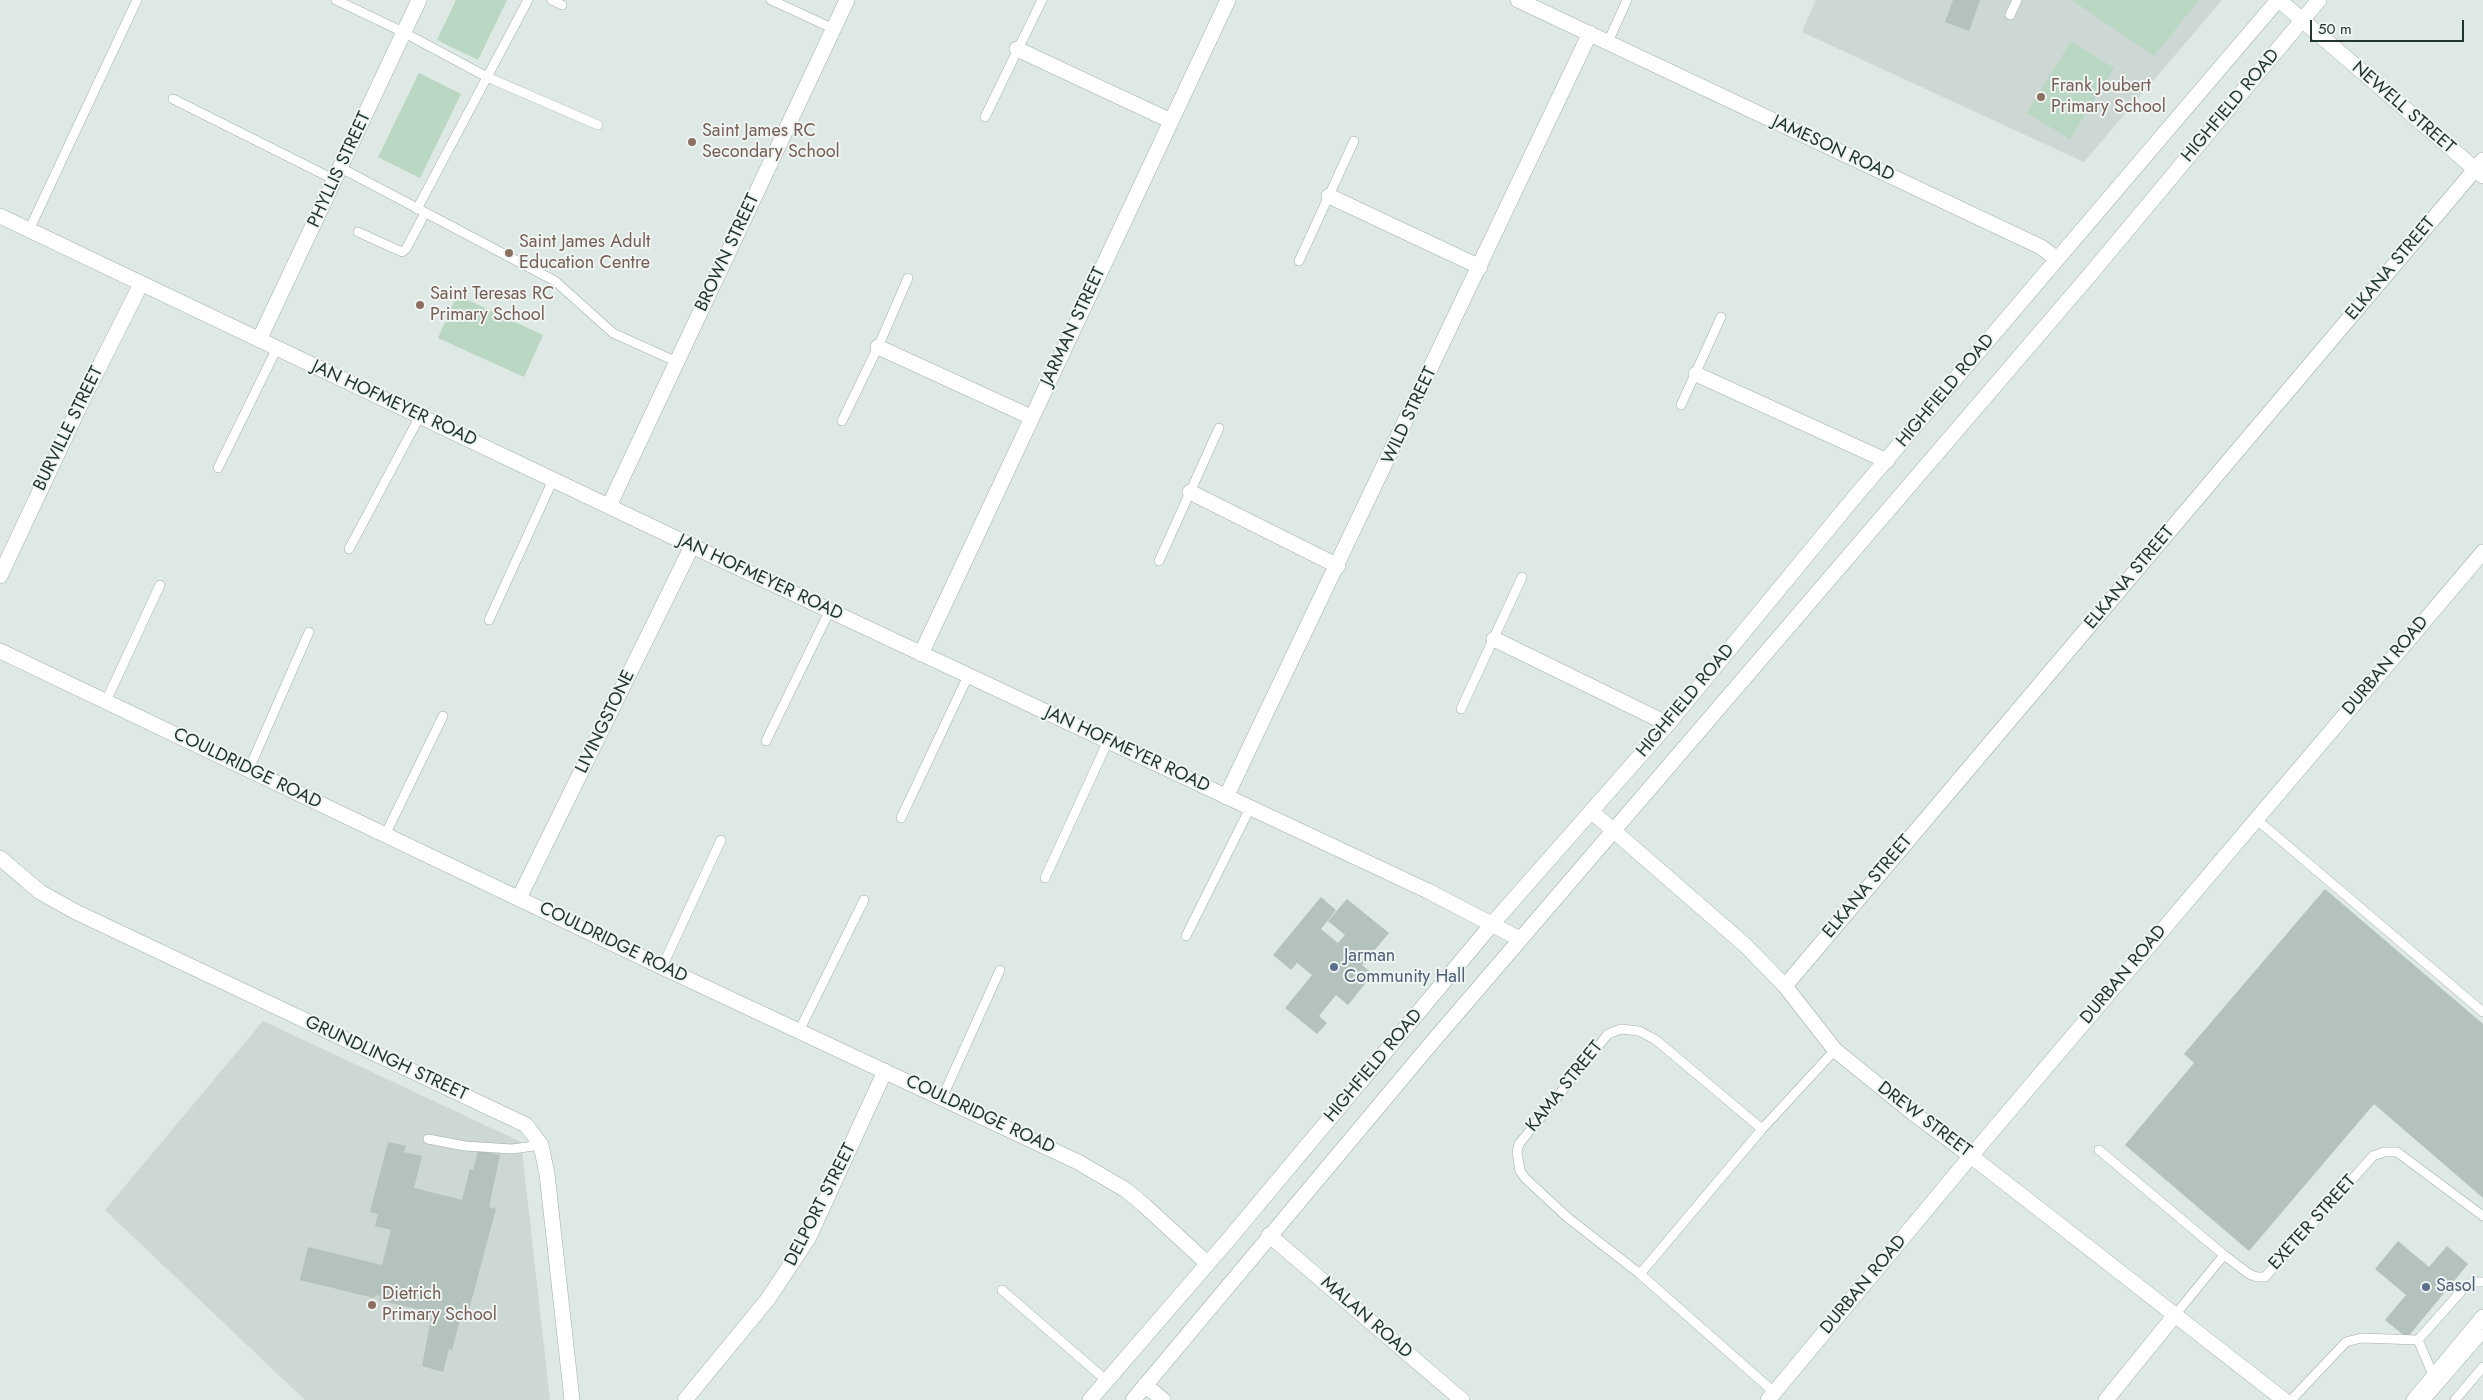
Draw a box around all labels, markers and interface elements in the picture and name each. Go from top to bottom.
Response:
scale bar [2313,10,2467,42]
text: 50 m [2318,18,2352,40]
street label: HIGHFIELD ROAD [2177,45,2285,167]
street label: NEWELL STREET [2347,57,2459,159]
place label: Frank Joubert Primary School [2051,76,2166,118]
marker: Frank Joubert Primary School [2035,91,2047,103]
street label: PHYLLIS STREET [304,109,376,231]
street label: JAMESON ROAD [1769,111,1897,187]
place label: Saint James RC Secondary School [702,121,840,163]
marker: Saint James RC Secondary School [686,136,698,148]
street label: BROWN STREET [691,191,765,315]
street label: ELKANA STREET [2342,213,2440,325]
place label: Saint James Adult Education Centre [519,232,650,274]
marker: Saint James Adult Education Centre [503,247,515,259]
street label: JARMAN STREET [1037,264,1111,390]
place label: Saint Teresas RC Primary School [430,284,554,326]
marker: Saint Teresas RC Primary School [414,299,426,311]
street label: HIGHFIELD ROAD [1892,330,2000,452]
street label: JAN HOFMEYER ROAD [308,356,480,452]
street label: BURVILLE STREET [30,363,108,495]
street label: WILD STREET [1378,364,1442,468]
street label: ELKANA STREET [2081,522,2179,634]
street label: JAN HOFMEYER ROAD [674,530,846,626]
street label: DURBAN ROAD [2338,612,2434,720]
street label: HIGHFIELD ROAD [1632,640,1740,762]
street label: LIVINGSTONE [572,667,640,777]
street label: JAN HOFMEYER ROAD [1041,702,1213,798]
street label: COULDRIDGE ROAD [169,724,325,814]
street label: ELKANA STREET [1819,831,1917,943]
street label: COULDRIDGE ROAD [535,898,691,988]
street label: DURBAN ROAD [2076,921,2172,1029]
place label: Jarman Community Hall [1344,946,1465,989]
marker: Jarman Community Hall [1328,961,1340,973]
street label: HIGHFIELD ROAD [1320,1005,1428,1127]
street label: GRUNDLINGH STREET [301,1012,471,1106]
street label: KAMA STREET [1522,1037,1608,1137]
street label: COULDRIDGE ROAD [902,1071,1058,1159]
street label: DREW STREET [1873,1078,1975,1162]
street label: DELPORT STREET [781,1140,861,1270]
street label: EXETER STREET [2265,1171,2361,1275]
street label: DURBAN ROAD [1816,1231,1912,1339]
street label: MALAN ROAD [1316,1272,1416,1364]
place label: Sasol [2436,1276,2476,1298]
marker: Sasol [2420,1281,2432,1293]
place label: Dietrich Primary School [382,1284,497,1326]
marker: Dietrich Primary School [366,1299,378,1311]

